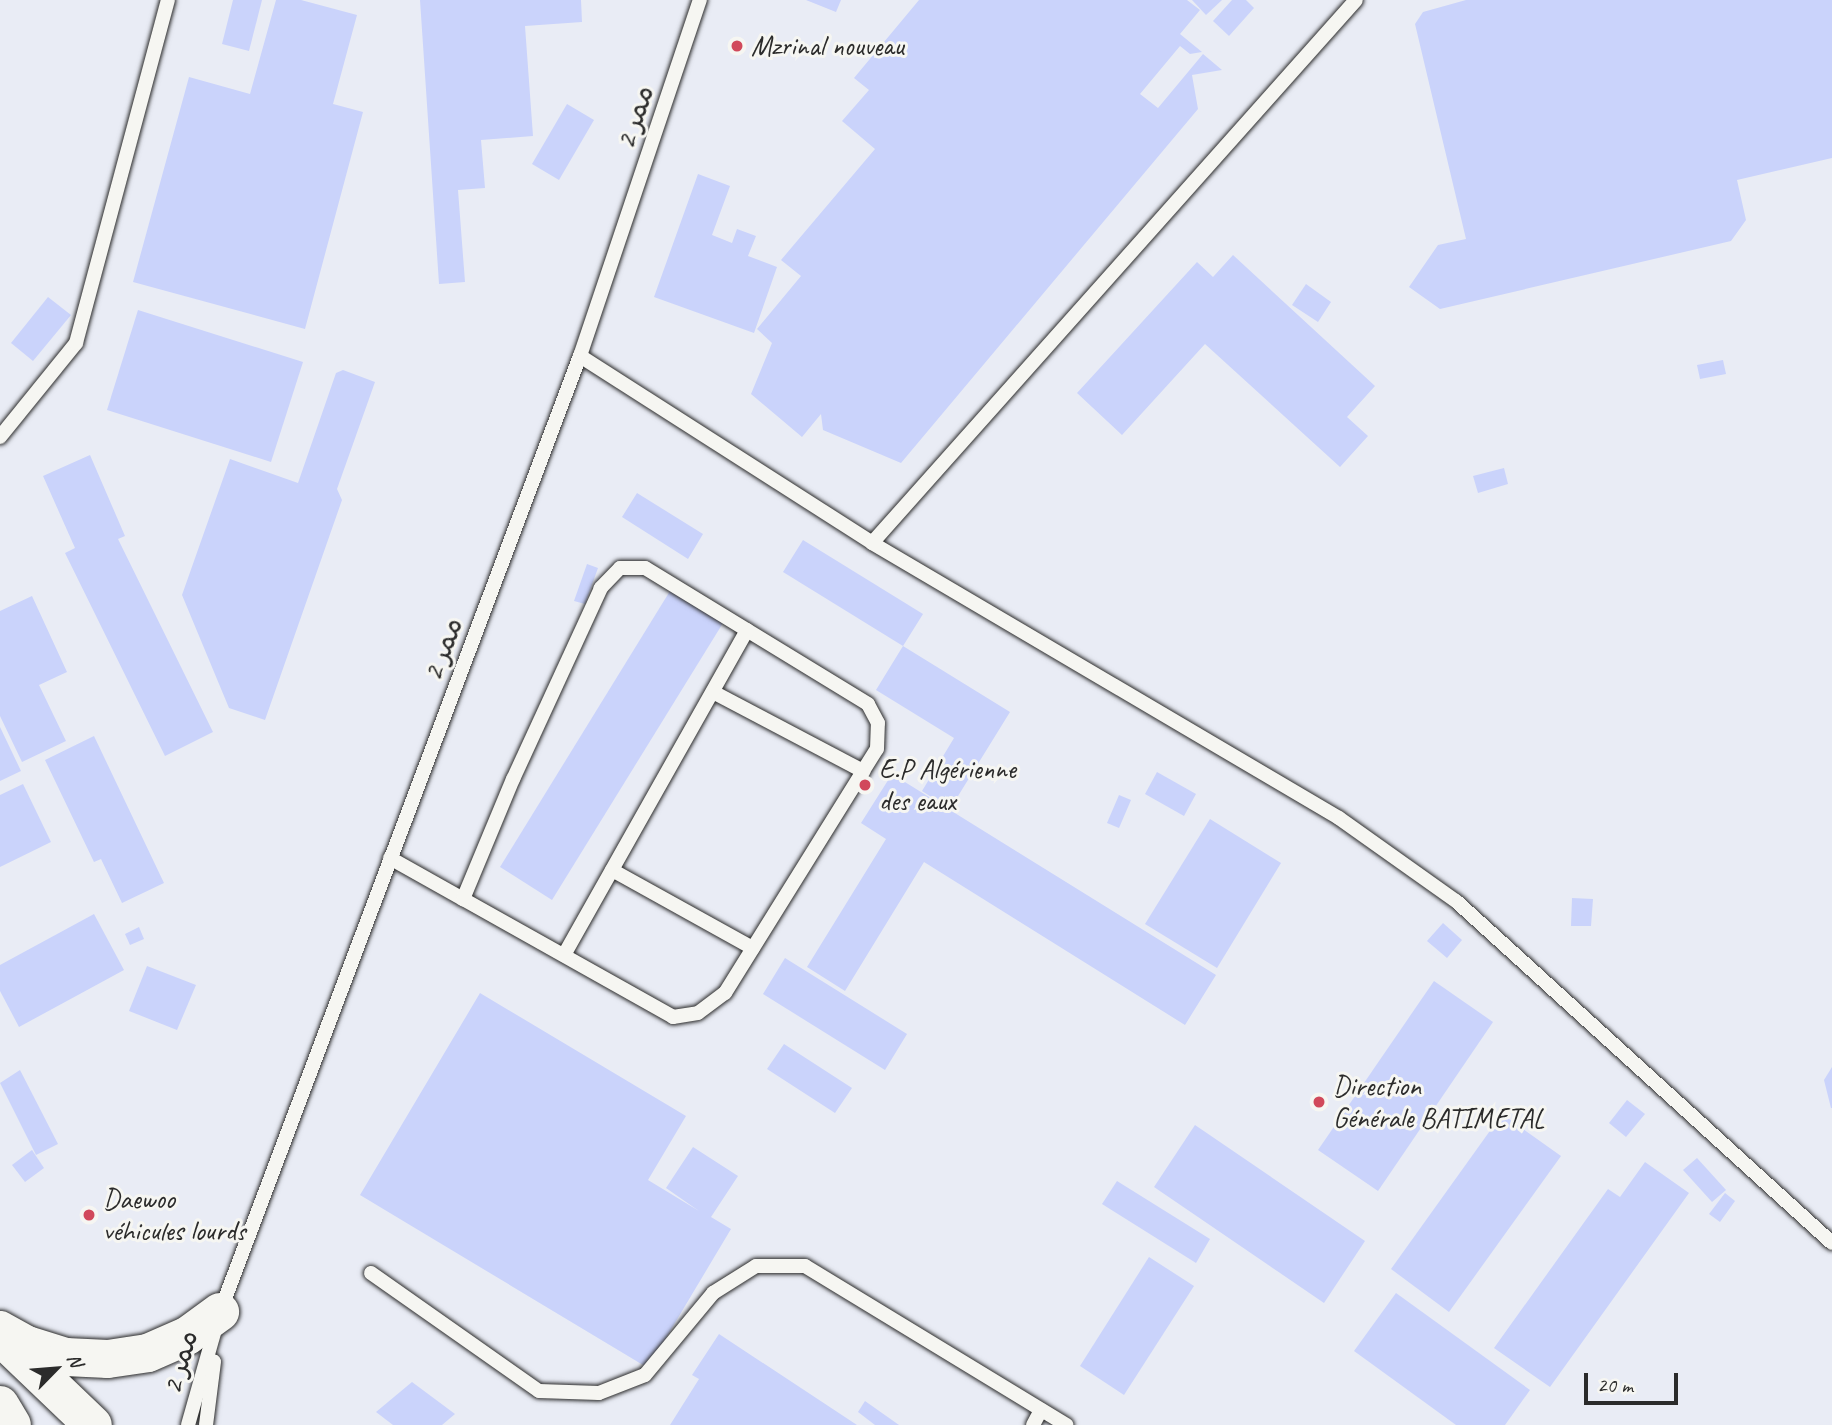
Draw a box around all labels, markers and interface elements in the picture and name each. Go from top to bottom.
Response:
place label: Mzrinal nouveau [751,29,905,63]
marker: Mzrinal nouveau [729,38,745,54]
street label: ممر 2 [609,81,661,153]
street label: ممر 2 [416,613,470,685]
place label: E.P Algérienne des eaux [879,752,1016,818]
marker: E.P Algérienne des eaux [857,777,873,793]
place label: Direction Générale BATIMETAL [1333,1069,1544,1135]
marker: Direction Générale BATIMETAL [1311,1094,1327,1110]
place label: Daewoo véhicules lourds [103,1182,246,1248]
marker: Daewoo véhicules lourds [81,1207,97,1223]
street label: ممر 2 [155,1326,205,1398]
north arrow [21,1334,91,1404]
text: N [62,1350,88,1371]
scale bar [1587,1358,1682,1402]
text: 20 m [1597,1372,1633,1398]

